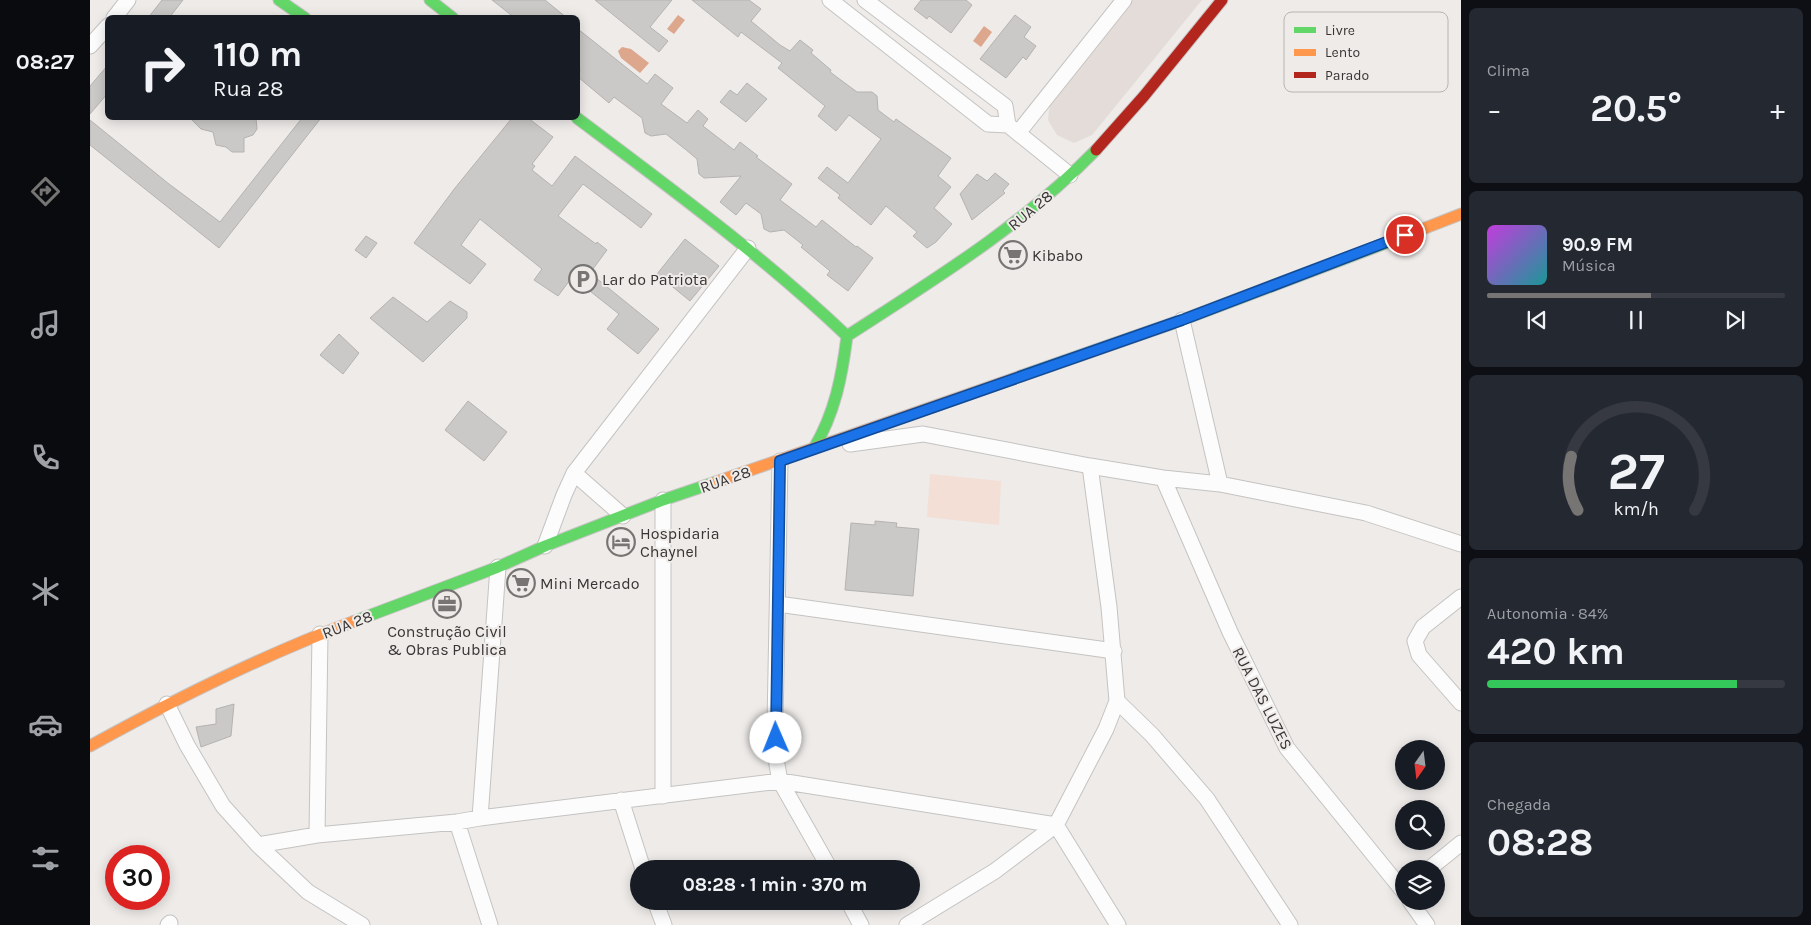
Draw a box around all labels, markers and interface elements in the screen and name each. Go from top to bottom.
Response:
legend [1284,12,1448,92]
text: Livre [1325,22,1355,39]
text: 110 m [213,34,302,75]
icon: right [130,35,195,100]
text: Lento [1325,44,1360,61]
text: 08:27 [16,49,74,75]
text: Clima [1487,61,1530,80]
text: Parado [1325,67,1369,84]
text: Rua 28 [213,76,283,102]
text: 20.5° [1590,86,1682,131]
text: − [1487,93,1502,126]
text: + [1770,93,1785,126]
icon: directions [28,174,63,209]
street label: RUA 28 [1004,186,1056,234]
pin [1384,214,1426,256]
icon: arrive [1391,221,1419,249]
text: 90.9 FM [1562,234,1633,256]
supermarket icon: Kibabo [998,240,1028,270]
place label: Kibabo [1032,246,1083,265]
text: Música [1562,256,1615,275]
parking icon: Lar do Patriota [568,264,598,294]
place label: Lar do Patriota [602,270,708,289]
icon: previous [1523,306,1551,334]
icon: pause [1622,306,1650,334]
icon: next [1721,306,1749,334]
icon: music [28,307,63,342]
icon: phone [28,440,63,475]
text: 27 [1607,441,1665,502]
street label: RUA 28 [697,462,753,497]
text: km/h [1613,499,1659,520]
place label: Hospidaria Chaynel [640,524,720,561]
hotel icon: Hospidaria Chaynel [606,527,636,557]
supermarket icon: Mini Mercado [506,568,536,598]
icon: climate [28,574,63,609]
place label: Mini Mercado [540,574,639,593]
office icon: Construção Civil & Obras Publica [432,589,462,619]
text: Autonomia · 84% [1487,604,1608,623]
street label: RUA 28 [319,606,375,643]
place label: Construção Civil & Obras Publica [387,622,507,659]
text: 420 km [1487,629,1625,674]
street label: RUA DAS LUZES [1229,644,1297,753]
icon: car [28,707,63,742]
position arrow [749,711,801,763]
north arrow [1395,740,1445,790]
map controls [1395,740,1445,910]
text: Chegada [1487,795,1551,814]
button: search [1395,800,1445,850]
text: 08:28 [1487,820,1593,865]
icon: filters [28,841,63,876]
speed limit sign: 30 [105,845,170,910]
button: layers [1395,860,1445,910]
text: 08:28 · 1 min · 370 m [683,874,867,896]

